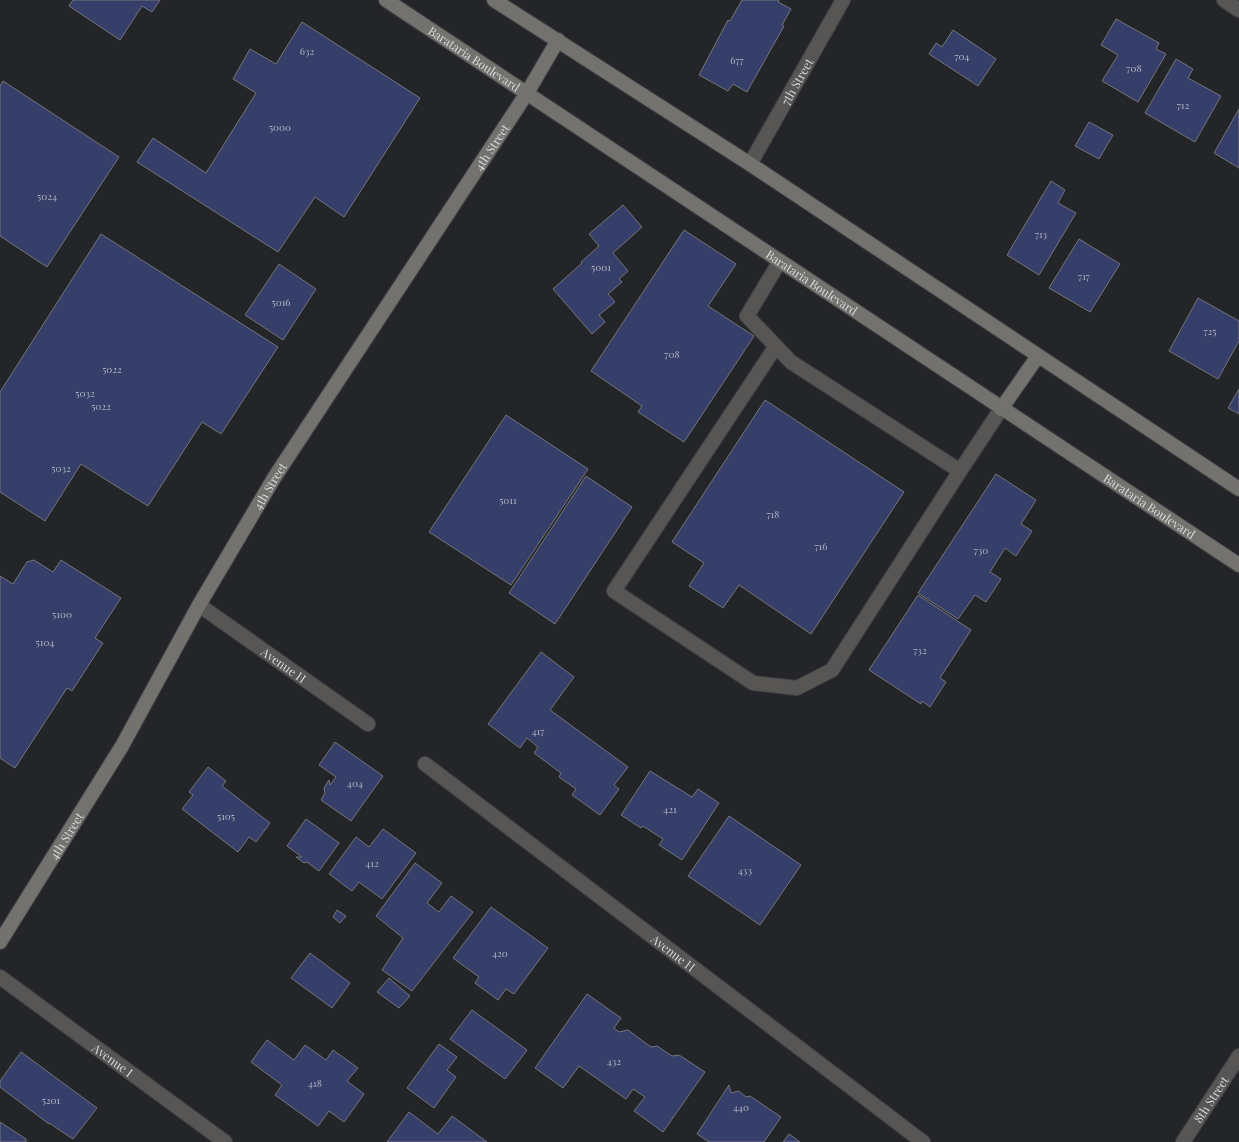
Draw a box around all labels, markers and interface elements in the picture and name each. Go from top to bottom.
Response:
street label: Barataria Boulevard [425,22,523,95]
house number: 632 [300,44,314,58]
house number: 704 [955,49,970,63]
house number: 677 [730,53,744,67]
street label: 7th Street [777,54,817,108]
house number: 708 [1126,61,1142,75]
house number: 712 [1177,98,1189,112]
house number: 5000 [269,120,291,134]
street label: 4th Street [470,120,513,173]
house number: 5024 [37,189,57,203]
house number: 713 [1035,227,1048,241]
street label: Barataria Boulevard [763,246,861,318]
house number: 5001 [591,260,611,274]
house number: 717 [1078,269,1090,283]
house number: 5016 [271,295,291,309]
house number: 725 [1204,324,1217,338]
house number: 708 [664,347,680,361]
house number: 5022 [102,362,122,376]
house number: 5032 [75,386,95,400]
house number: 5022 [91,399,111,413]
street label: 4th Street [249,459,291,512]
house number: 5032 [51,461,71,475]
street label: Barataria Boulevard [1101,470,1199,542]
house number: 5011 [499,493,517,507]
house number: 718 [767,507,779,521]
house number: 716 [815,539,827,553]
house number: 730 [974,543,988,557]
house number: 5100 [52,607,72,621]
house number: 5104 [36,635,54,649]
street label: Avenue H [257,643,310,686]
house number: 732 [913,643,927,657]
house number: 417 [532,724,544,738]
house number: 404 [347,776,363,790]
house number: 421 [663,802,677,816]
street label: 4th Street [45,809,87,862]
house number: 5105 [217,809,235,823]
house number: 412 [365,856,379,870]
house number: 433 [738,863,752,877]
street label: Avenue H [647,930,699,975]
house number: 420 [492,946,508,960]
street label: Avenue I [89,1039,136,1080]
house number: 432 [607,1054,621,1068]
street label: 8th Street [1190,1072,1232,1126]
house number: 418 [308,1076,322,1090]
house number: 5201 [42,1093,61,1107]
house number: 440 [733,1100,749,1114]

